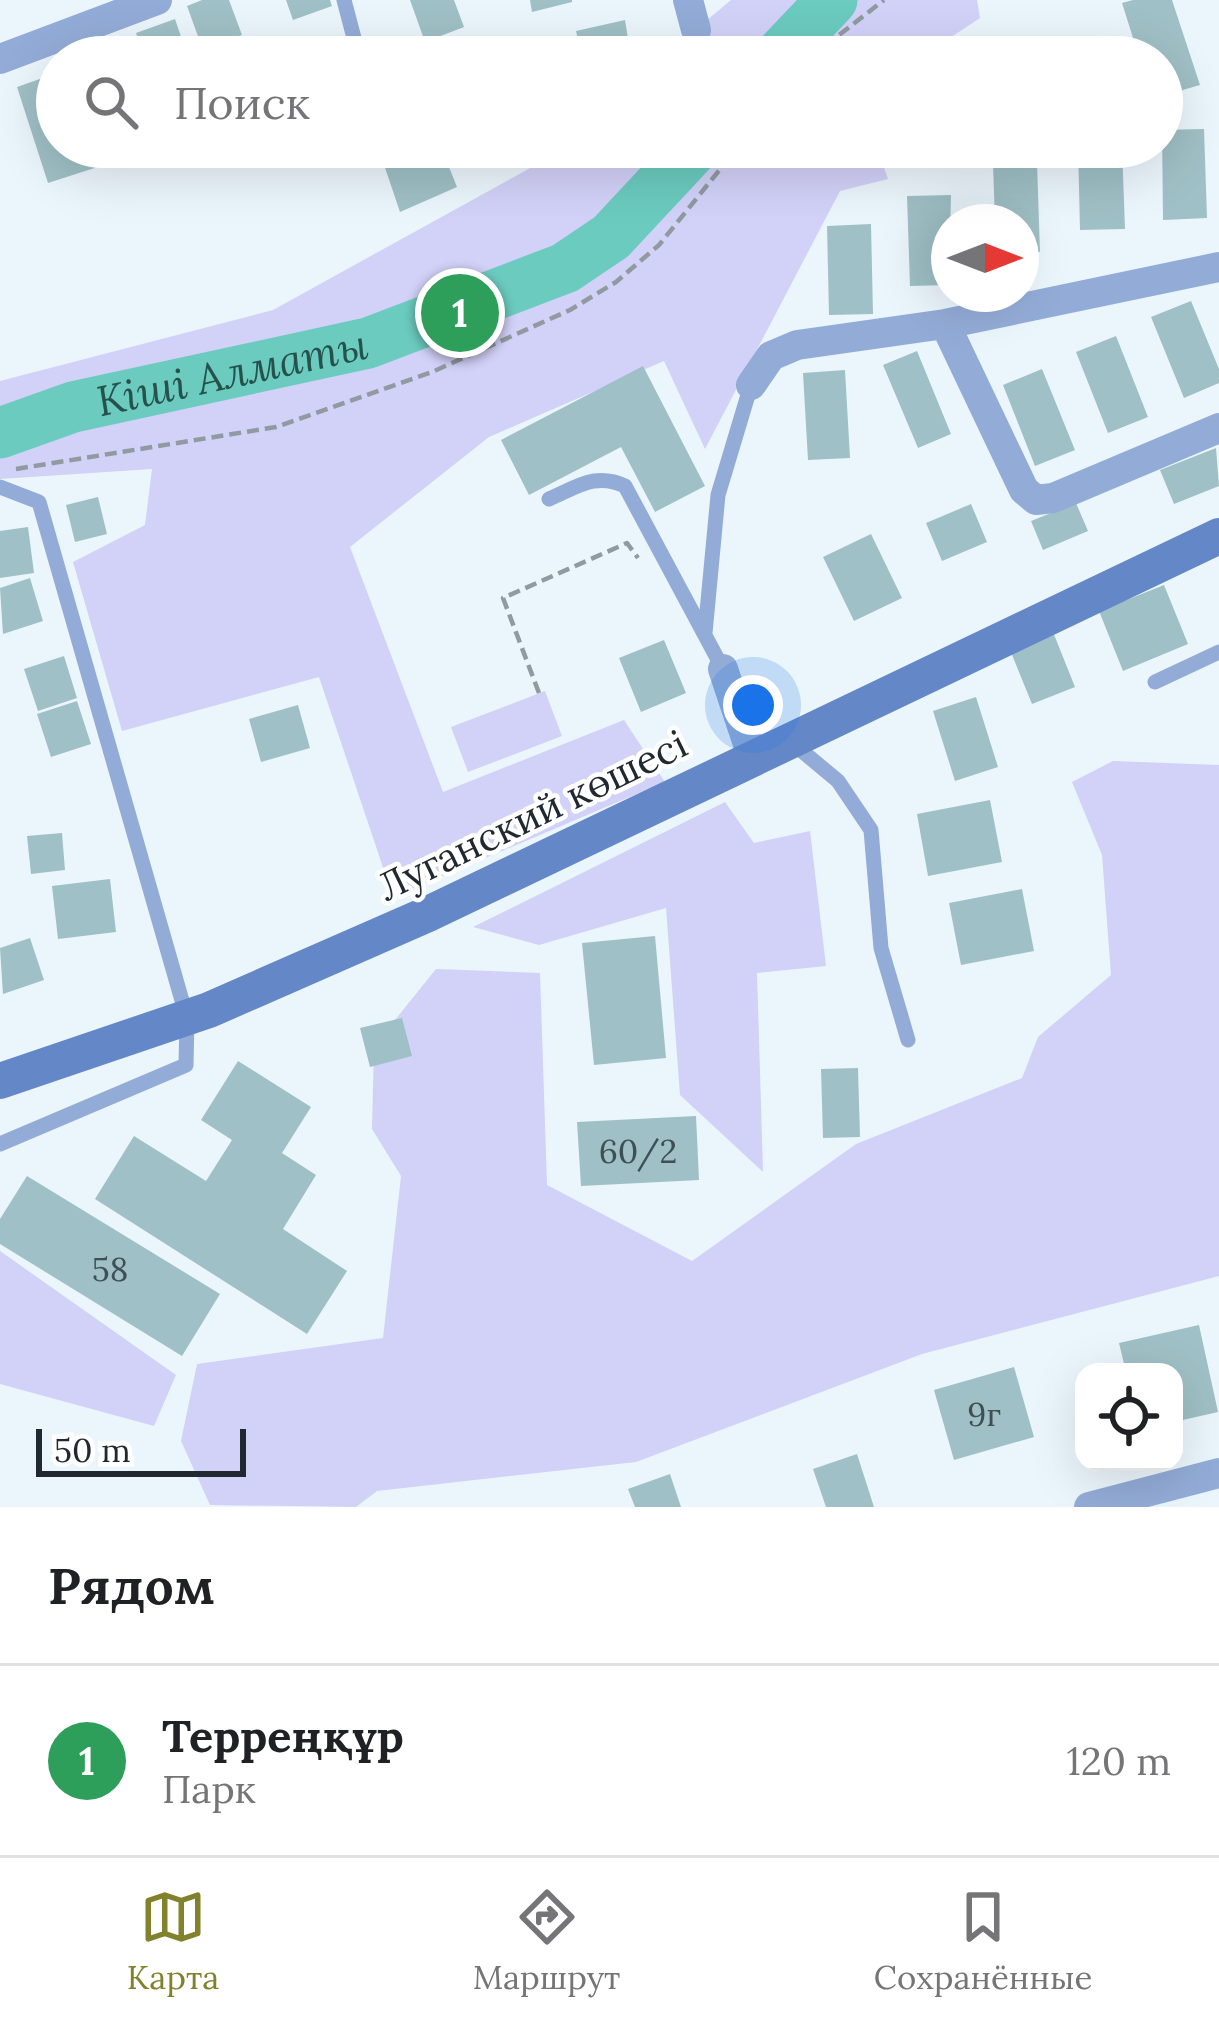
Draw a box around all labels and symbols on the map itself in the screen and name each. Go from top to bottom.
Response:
north arrow [931,204,1039,312]
pin: 1 [421,268,499,358]
water label: Кіші Алматы [91,317,372,428]
your location [723,675,783,735]
street label: Луганский көшесі [369,718,695,912]
house number: 60/2 [599,1130,677,1172]
house number: 58 [92,1248,128,1290]
house number: 9г [967,1393,1001,1435]
scale bar [36,1423,246,1476]

